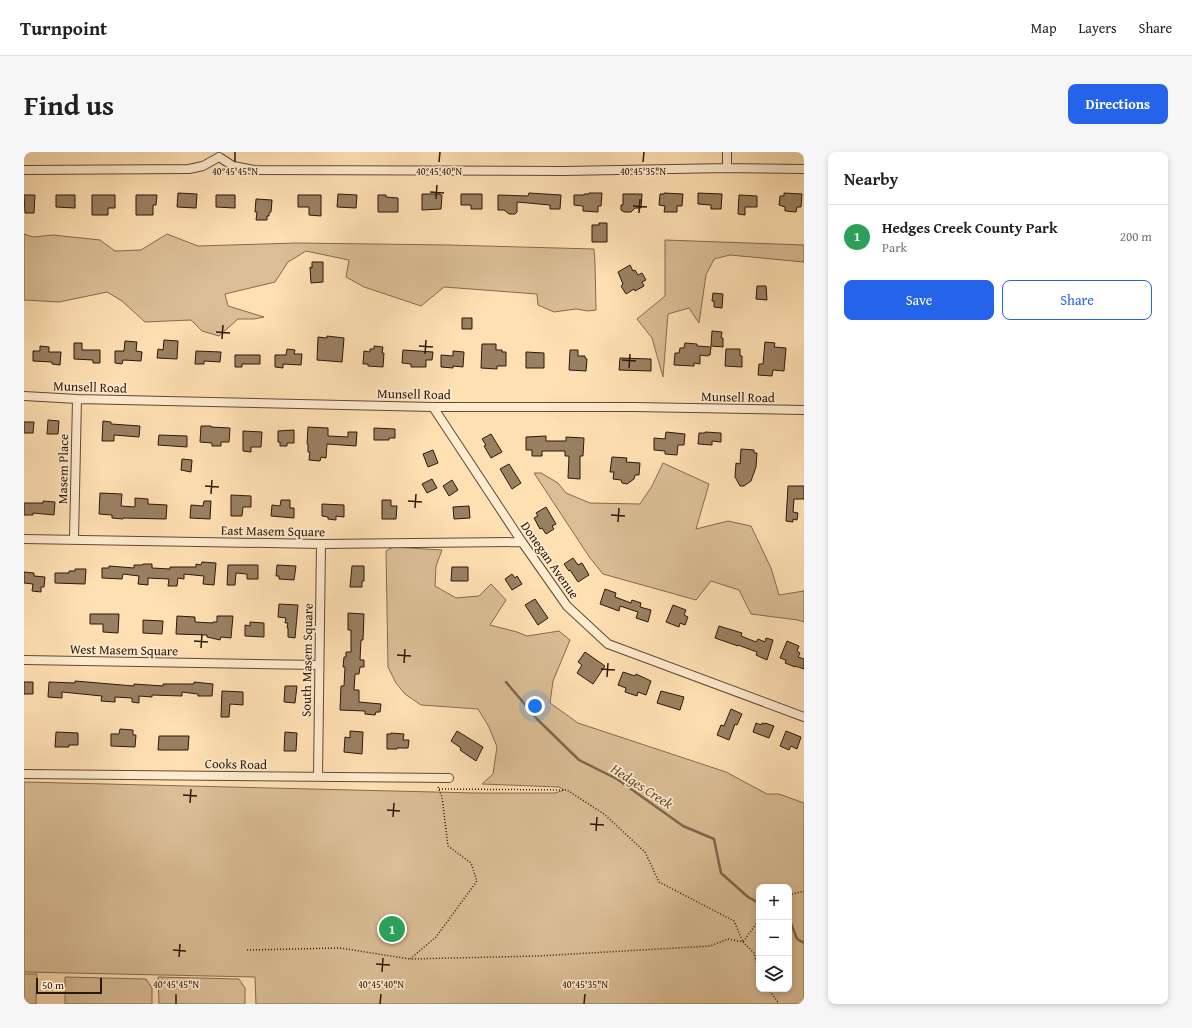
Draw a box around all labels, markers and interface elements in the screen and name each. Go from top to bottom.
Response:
text: Turnpoint [20,14,107,42]
text: Map [1031,18,1057,38]
text: Layers [1079,18,1117,38]
text: Share [1139,18,1172,38]
text: Find us [24,84,114,125]
button: Directions [1068,84,1168,124]
text: 40°45'45"N [212,164,258,179]
text: 40°45'40"N [416,164,462,179]
text: 40°45'35"N [620,164,666,179]
text: Nearby [844,166,898,191]
text: Hedges Creek County Park [882,217,1058,238]
text: 1 [854,227,860,246]
text: 200 m [1120,227,1152,246]
text: Park [882,238,907,257]
button: Save [844,280,994,320]
button: Share [1002,280,1152,320]
street label: Munsell Road [53,376,127,398]
street label: Munsell Road [377,384,451,404]
street label: Munsell Road [701,387,775,407]
street label: Masem Place [53,434,73,504]
street label: Donegan Avenue [516,517,584,603]
street label: East Masem Square [221,521,325,541]
street label: South Masem Square [297,603,317,717]
street label: West Masem Square [70,640,178,660]
your location [525,696,545,716]
street label: Cooks Road [205,754,267,774]
water label: Hedges Creek [606,758,677,814]
map controls [756,884,792,992]
button: + [756,884,792,920]
pin: 1 [379,914,405,944]
button: − [756,920,792,956]
button: layers [756,956,792,992]
scale bar [36,976,102,995]
text: 50 m [42,977,64,993]
text: 40°45'45"N [153,977,199,992]
text: 40°45'40"N [358,977,404,992]
text: 40°45'35"N [562,977,608,992]

